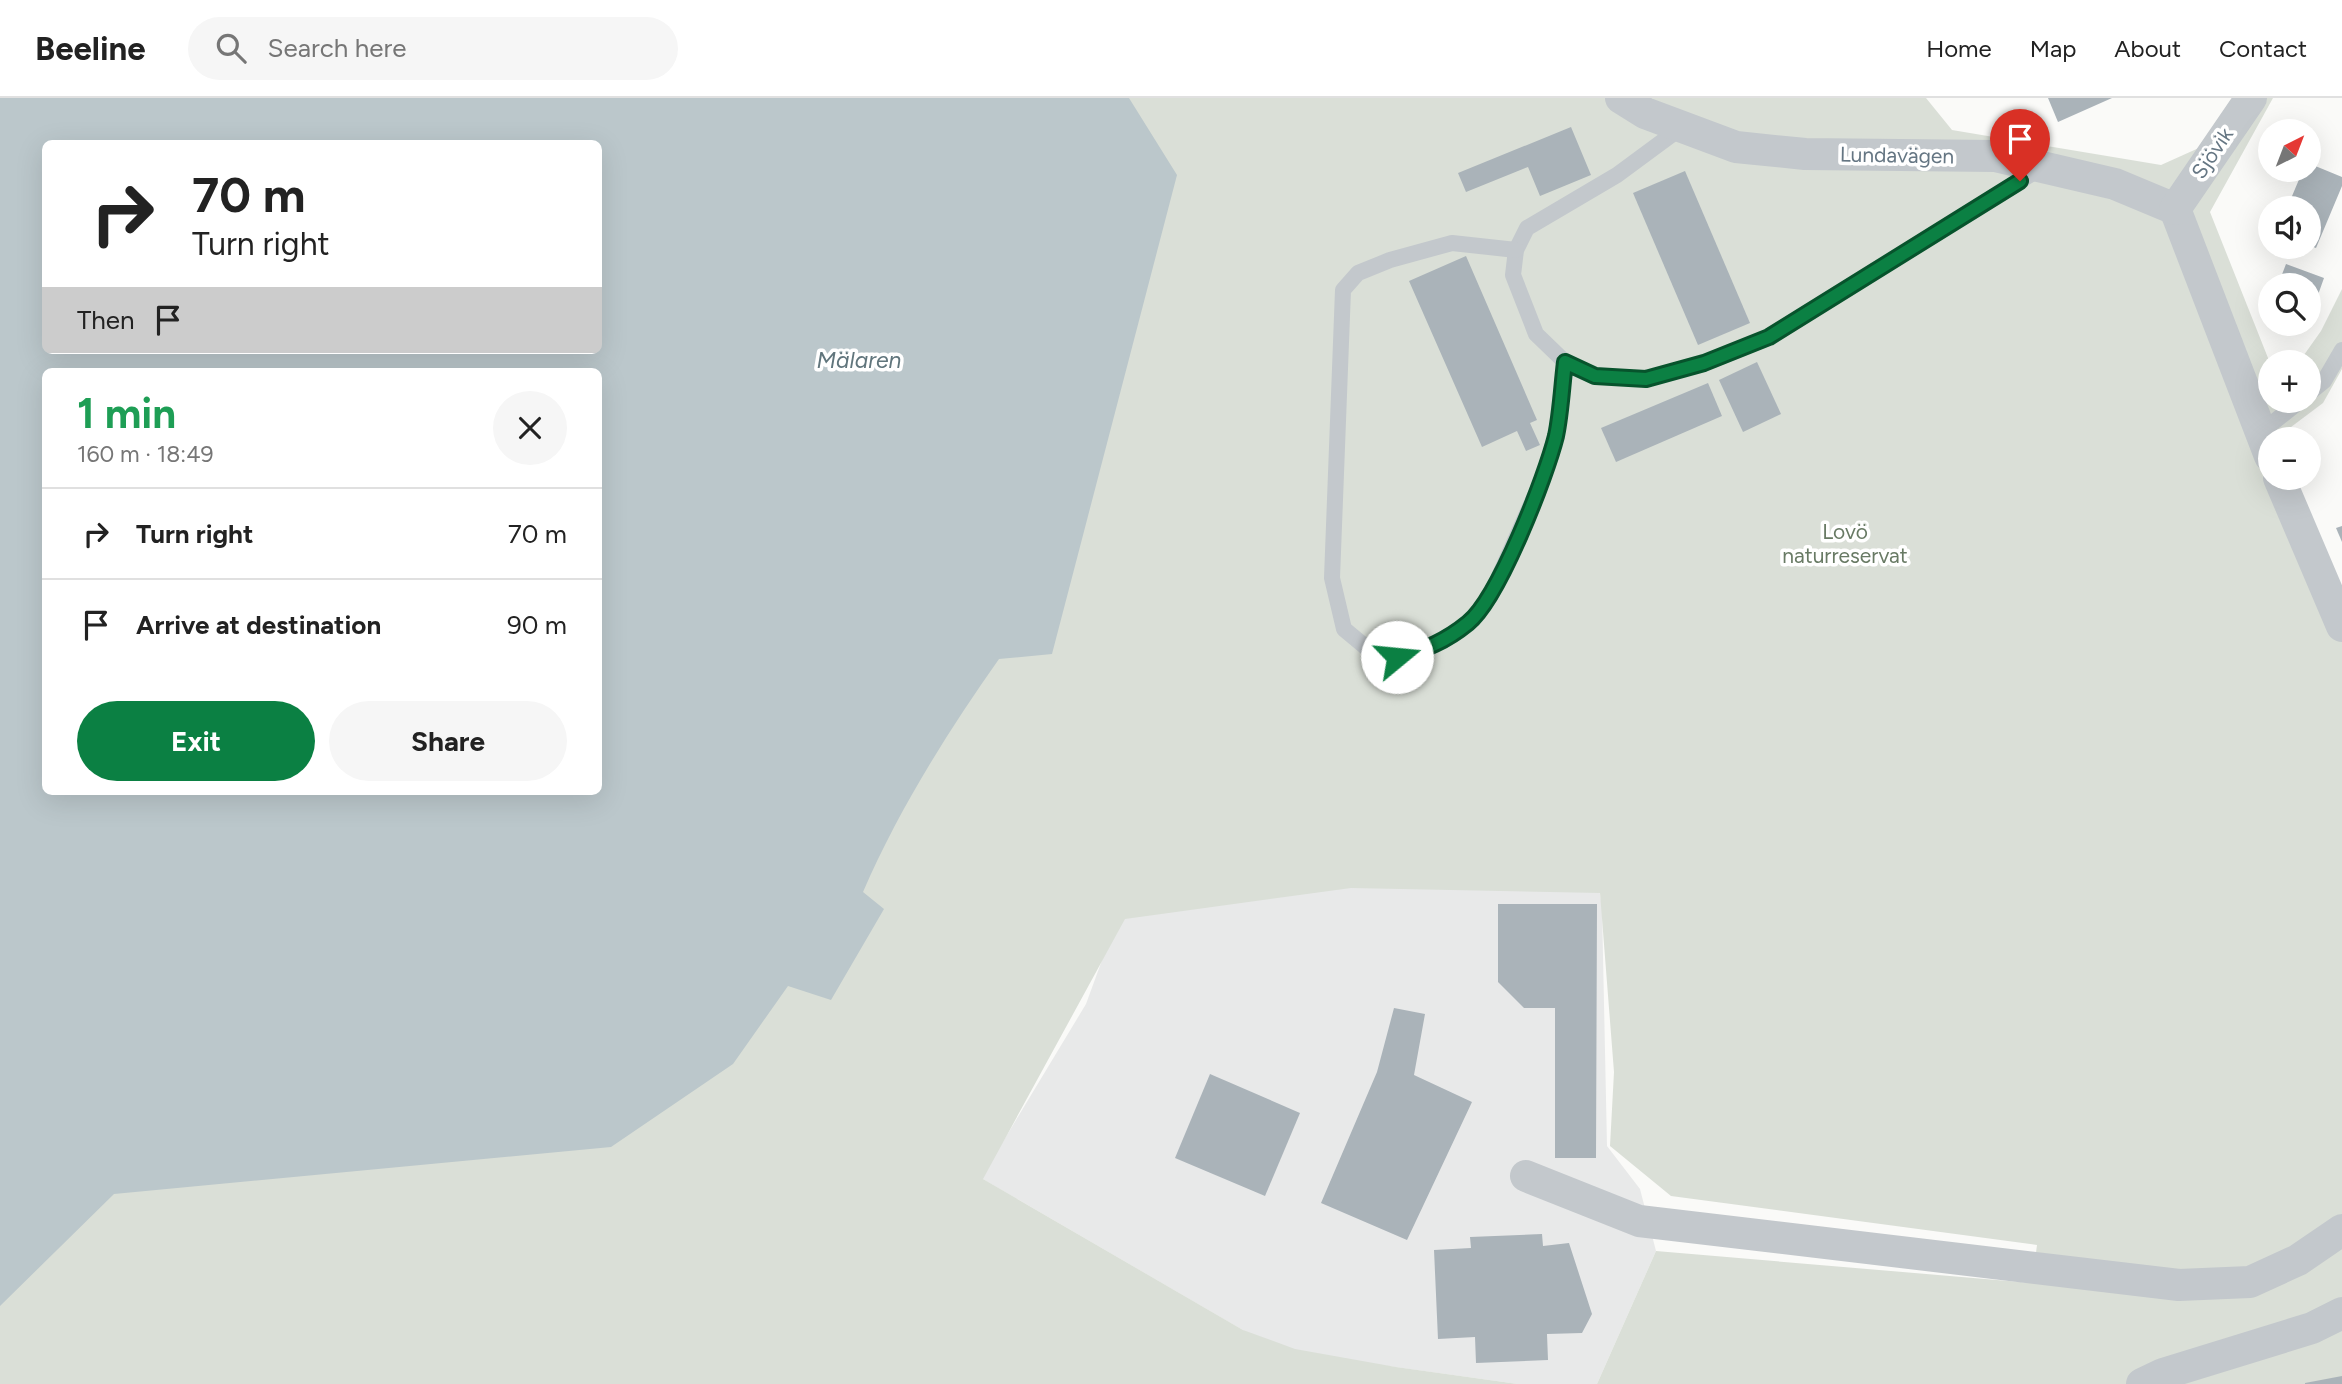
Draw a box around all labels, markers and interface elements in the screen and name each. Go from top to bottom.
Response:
search box [188,17,678,80]
text: Beeline [35,29,146,68]
icon: search [212,29,250,67]
text: Search here [268,32,406,64]
text: Home [1926,34,1992,63]
text: Map [2030,34,2076,63]
text: About [2114,34,2181,63]
text: Contact [2219,34,2307,63]
pin [1990,109,2050,181]
north arrow [2258,119,2320,182]
map controls [2258,119,2321,490]
icon: arrive [2001,120,2039,158]
street label: Sjövik [2186,122,2239,183]
street label: Lundavägen [1840,142,1954,168]
text: 70 m [192,165,305,224]
icon: right [77,168,168,259]
button: sound [2258,196,2321,259]
text: Turn right [192,225,330,263]
button: search [2258,273,2321,336]
icon: arrive [149,301,187,339]
text: Then [77,304,135,336]
water label: Mälaren [817,346,902,374]
button: + [2258,350,2321,413]
text: 1 min [77,388,176,439]
button: close [493,391,567,465]
button: − [2258,427,2321,490]
text: 160 m · 18:49 [77,440,213,468]
icon: right [77,515,115,553]
text: Turn right [136,518,253,550]
text: 70 m [508,518,567,550]
park label: Lovö naturreservat [1782,519,1908,568]
icon: arrive [77,606,115,644]
text: Arrive at destination [136,609,381,641]
text: 90 m [507,609,567,641]
position arrow [1360,620,1434,694]
button: Exit [77,701,315,781]
button: Share [329,701,567,781]

